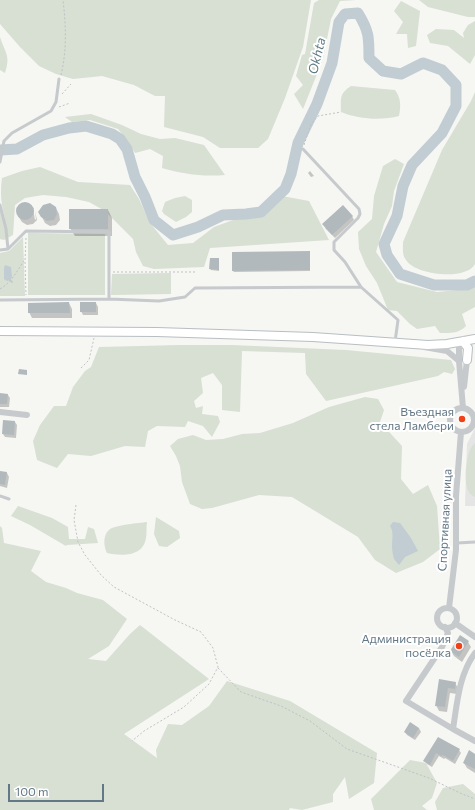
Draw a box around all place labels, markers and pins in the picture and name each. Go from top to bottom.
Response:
place label: Въездная стела Ламбери [369,405,454,433]
marker: Въездная стела Ламбери [457,414,467,424]
place label: Администрация посёлка [362,632,451,660]
marker: Администрация посёлка [454,641,464,651]

